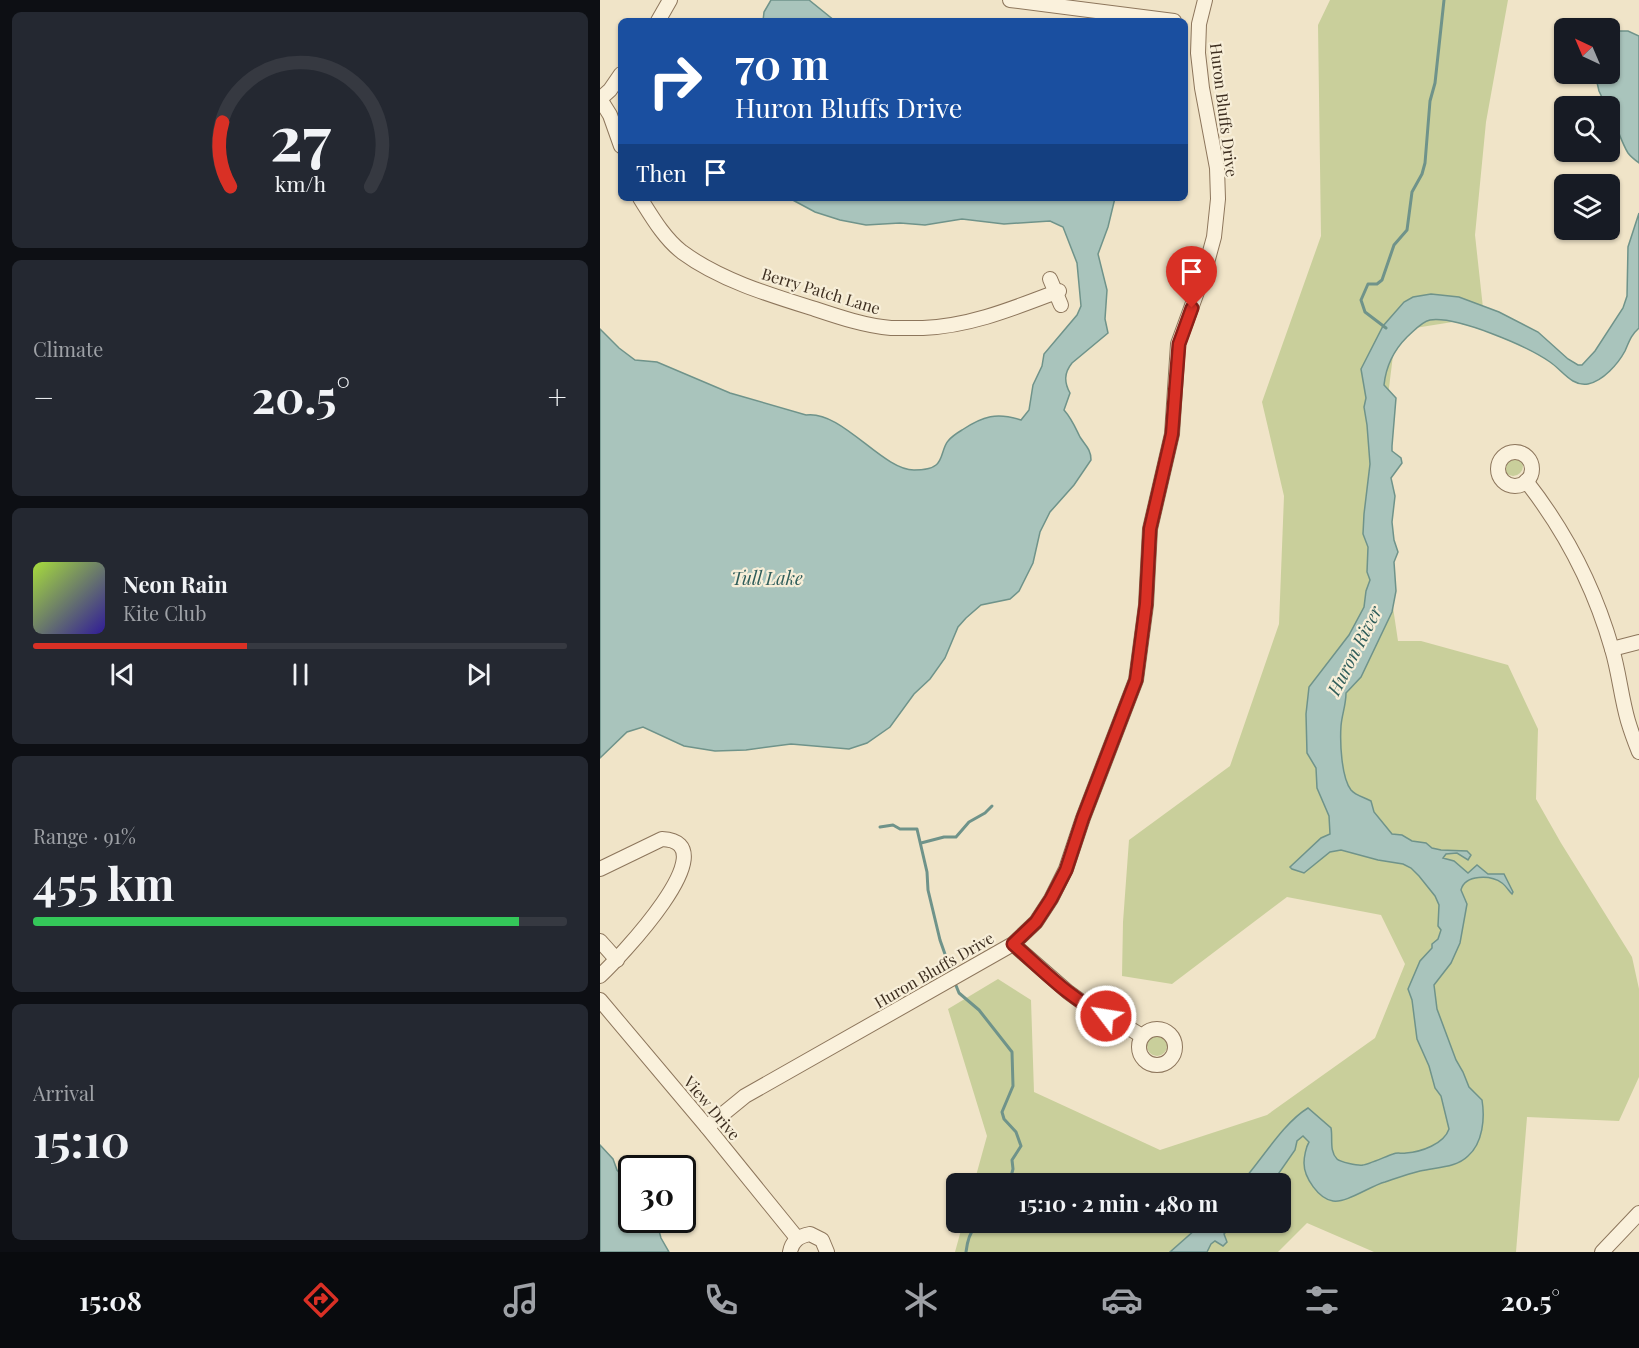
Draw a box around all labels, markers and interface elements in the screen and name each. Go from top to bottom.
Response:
north arrow [1554,18,1620,84]
map controls [1554,18,1620,240]
text: 70 m [735,35,829,91]
icon: right [636,42,714,120]
street label: Huron Bluffs Drive [1206,42,1243,178]
text: Huron Bluffs Drive [735,89,962,125]
text: 27 [269,93,331,177]
button: search [1554,96,1620,162]
icon: arrive [699,156,732,189]
text: Then [636,158,687,188]
text: km/h [274,169,326,197]
button: layers [1554,174,1620,240]
pin [1166,246,1217,308]
icon: arrive [1175,255,1208,288]
street label: Berry Patch Lane [759,262,883,319]
text: Climate [33,335,103,362]
text: 20.5° [252,365,350,425]
text: − [33,374,54,418]
text: + [548,374,567,418]
water label: Tull Lake [731,566,803,590]
text: Neon Rain [123,569,228,599]
text: Kite Club [123,599,207,626]
water label: Huron River [1321,601,1387,700]
icon: previous [106,658,139,691]
icon: pause [284,658,317,691]
icon: next [462,658,495,691]
text: Range · 91% [33,822,136,849]
text: 455 km [33,852,174,912]
street label: Huron Bluffs Drive [870,927,997,1012]
position arrow [1074,984,1138,1048]
street label: View Drive [679,1071,745,1144]
text: Arrival [33,1079,95,1106]
text: 15:10 [33,1109,130,1169]
speed limit sign: 30 [618,1155,696,1233]
text: 15:10 · 2 min · 480 m [1019,1188,1218,1218]
icon: directions [300,1279,342,1321]
icon: music [500,1279,542,1321]
icon: phone [700,1279,742,1321]
icon: climate [900,1279,942,1321]
icon: car [1101,1279,1143,1321]
icon: filters [1301,1279,1343,1321]
text: 15:08 [79,1282,142,1318]
text: 20.5° [1501,1282,1560,1318]

